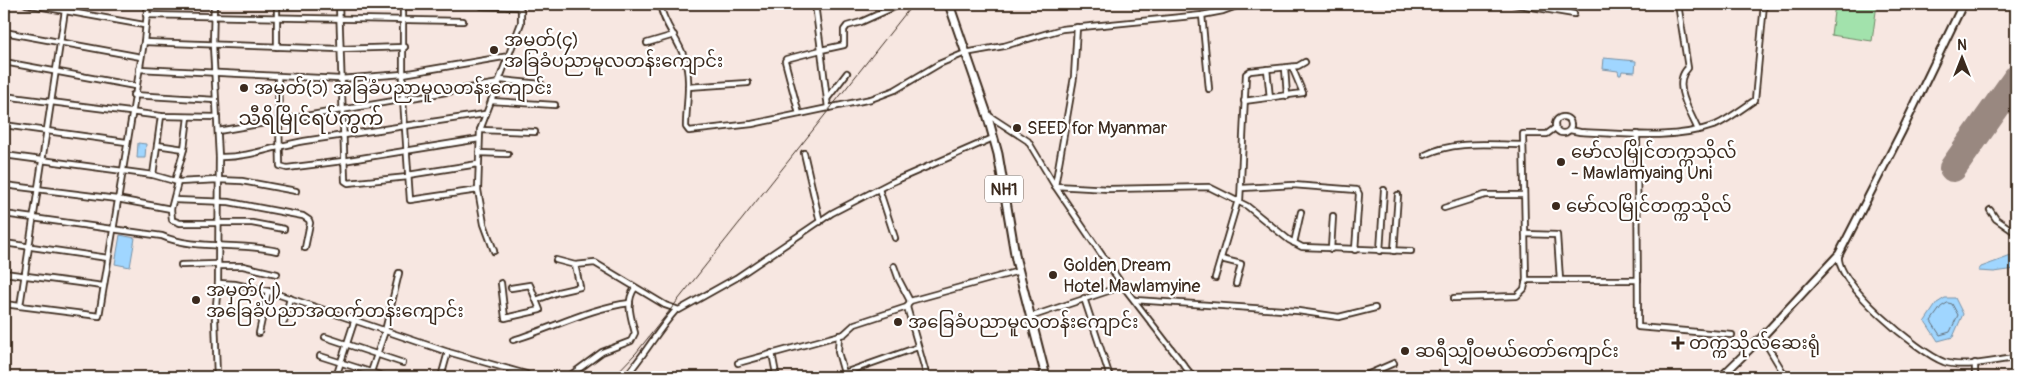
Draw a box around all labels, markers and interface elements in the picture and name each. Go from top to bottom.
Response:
place label: အမှတ်(၄) အခြခံပညာမူလတန်းကျောင်း [504,27,723,76]
north arrow [1938,32,1988,82]
text: N [1957,37,1967,54]
marker: အမှတ်(၄) အခြခံပညာမူလတန်းကျောင်း [488,44,500,56]
place label: အမှတ်(၁) အခြခံပညာမူလတန်းကျောင်း [254,75,552,103]
marker: အမှတ်(၁) အခြခံပညာမူလတန်းကျောင်း [238,82,250,94]
district label: သီရိမြိုင်ရပ်ကွက် [239,104,383,134]
place label: SEED for Myanmar [1027,117,1168,140]
marker: SEED for Myanmar [1011,122,1023,134]
place label: မော်လမြိုင်တက္ကသိုလ် - Mawlamyaing Uni [1571,138,1736,185]
marker: မော်လမြိုင်တက္ကသိုလ် - Mawlamyaing Uni [1555,156,1567,168]
road number: NH1 [985,175,1023,202]
place label: မော်လမြိုင်တက္ကသိုလ် [1566,192,1731,221]
marker: မော်လမြိုင်တက္ကသိုလ် [1550,200,1562,212]
place label: Golden Dream Hotel Mawlamyine [1063,254,1200,298]
marker: Golden Dream Hotel Mawlamyine [1047,269,1059,281]
place label: အမှတ်(၂) အခြေခံပညာအထက်တန်းကျောင်း [206,277,464,326]
marker: အမှတ်(၂) အခြေခံပညာအထက်တန်းကျောင်း [190,294,202,306]
place label: အခြေခံပညာမူလတန်းကျောင်း [908,309,1138,337]
marker: အခြေခံပညာမူလတန်းကျောင်း [892,316,904,328]
place label: တက္ကသိုလ်ဆေးရုံ [1689,329,1820,358]
marker: တက္ကသိုလ်ဆေးရုံ [1671,336,1685,350]
place label: ဆရီသျှီဝမယ်တော်ကျောင်း [1415,337,1619,366]
marker: ဆရီသျှီဝမယ်တော်ကျောင်း [1399,345,1411,357]

